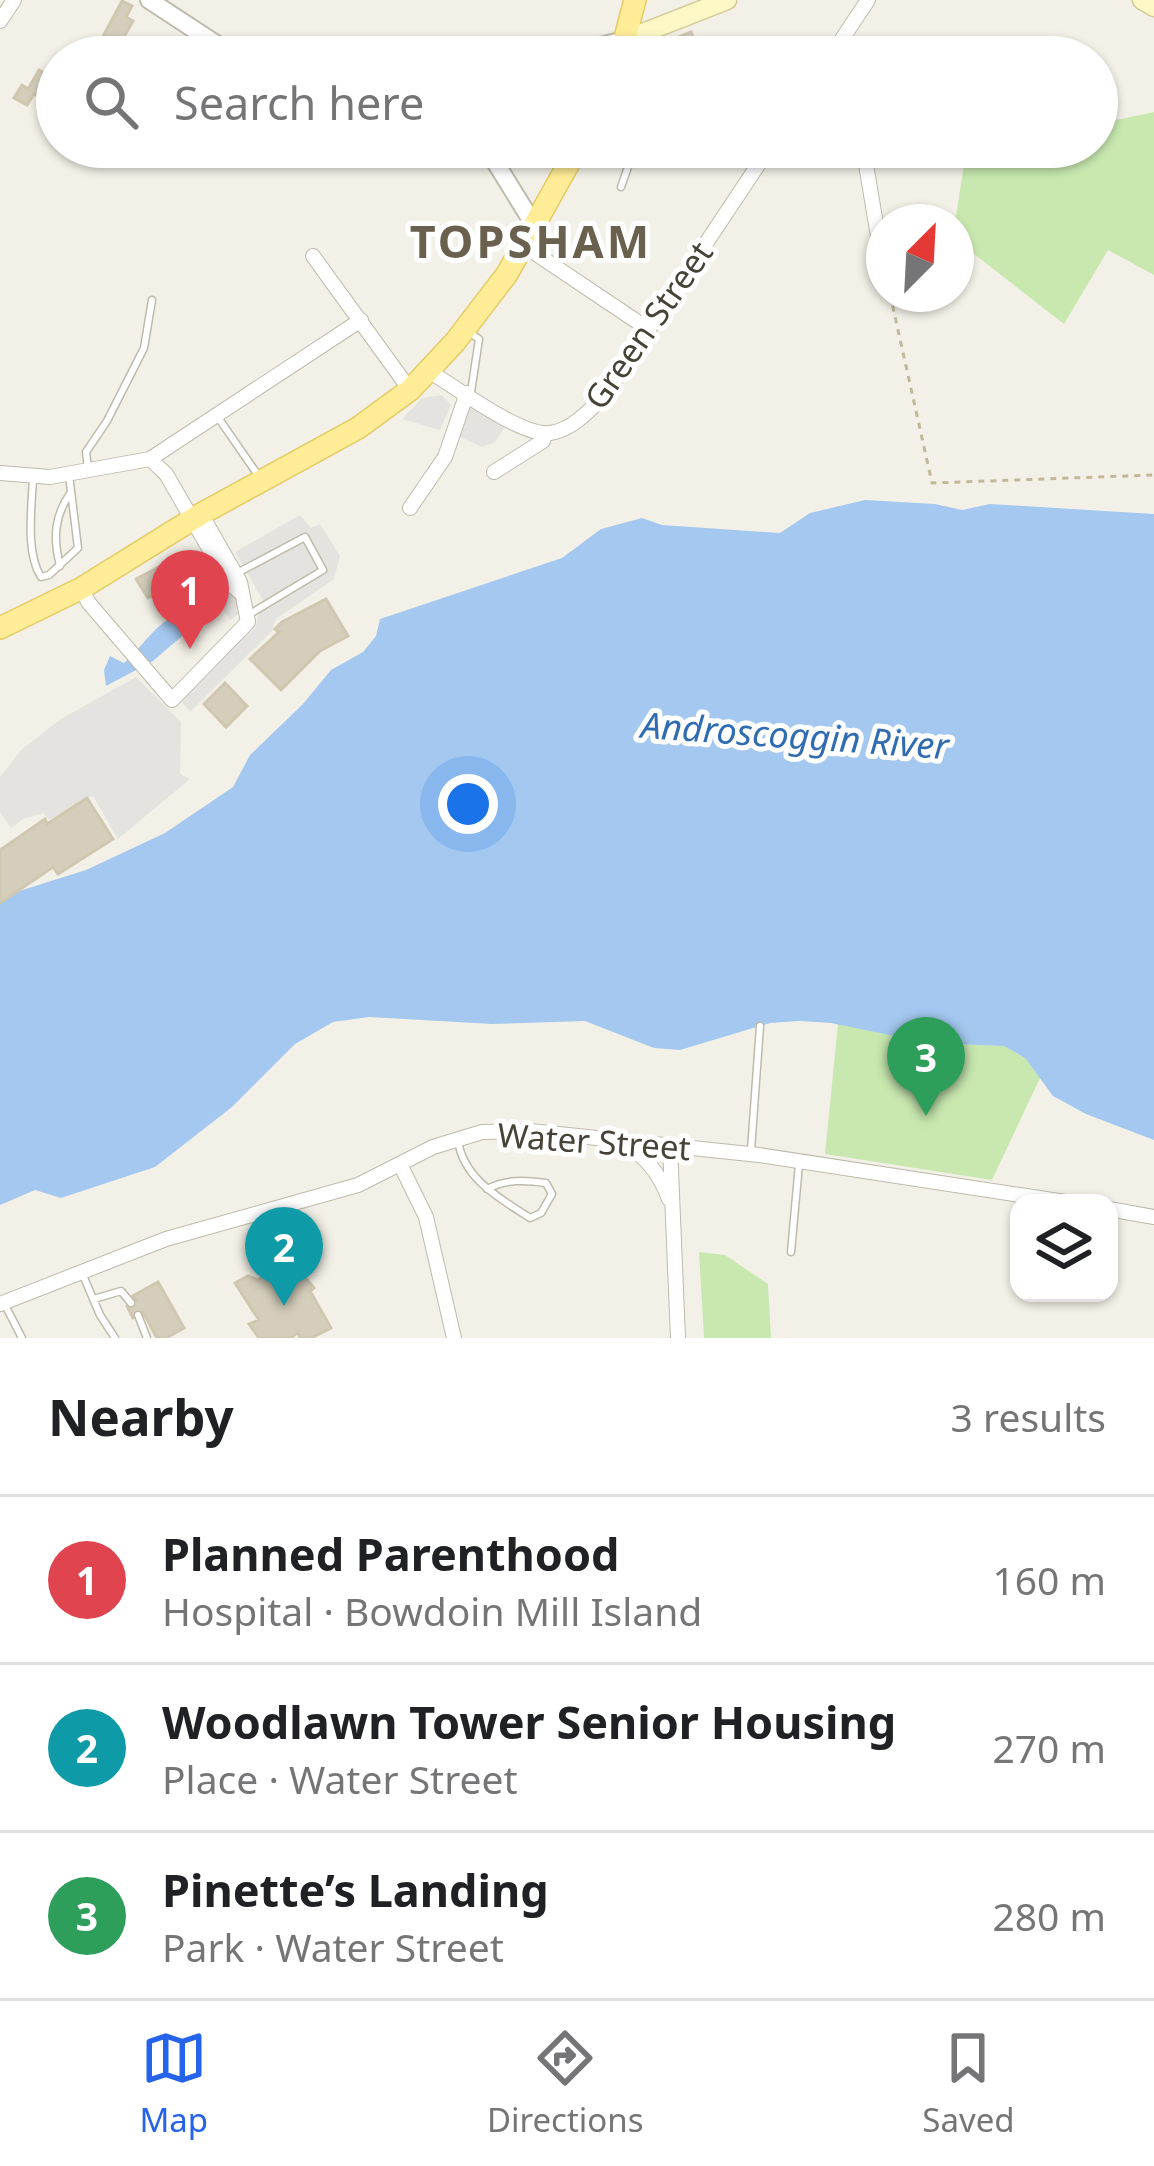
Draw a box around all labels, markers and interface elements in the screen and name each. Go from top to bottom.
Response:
search box [36,36,1118,168]
icon: search [78,69,144,135]
text: Search here [174,72,424,133]
north arrow [866,204,974,312]
district label: TOPSHAM [410,210,652,271]
street label: Green Street [574,232,722,418]
pin: 1 [151,550,229,649]
water label: Androscoggin River [637,700,952,770]
your location [438,774,498,834]
pin: 3 [887,1017,965,1116]
street label: Water Street [496,1112,692,1170]
map controls [1010,1194,1118,1302]
button: layers [1010,1194,1118,1302]
pin: 2 [245,1207,323,1306]
text: Nearby [48,1381,234,1451]
text: 3 results [951,1390,1106,1443]
text: Planned Parenthood [162,1523,620,1584]
text: 1 [76,1553,98,1606]
text: 160 m [992,1553,1106,1606]
text: Hospital · Bowdoin Mill Island [162,1584,702,1637]
text: Woodlawn Tower Senior Housing [162,1691,896,1752]
text: 2 [76,1721,98,1774]
text: 270 m [992,1721,1106,1774]
text: Place · Water Street [162,1752,518,1805]
text: Pinette’s Landing [162,1859,549,1920]
text: 3 [76,1889,98,1942]
text: 280 m [992,1889,1106,1942]
text: Park · Water Street [162,1920,504,1973]
tab: Map [139,2025,208,2142]
tab: Directions [487,2025,644,2142]
tab: Saved [922,2025,1015,2142]

